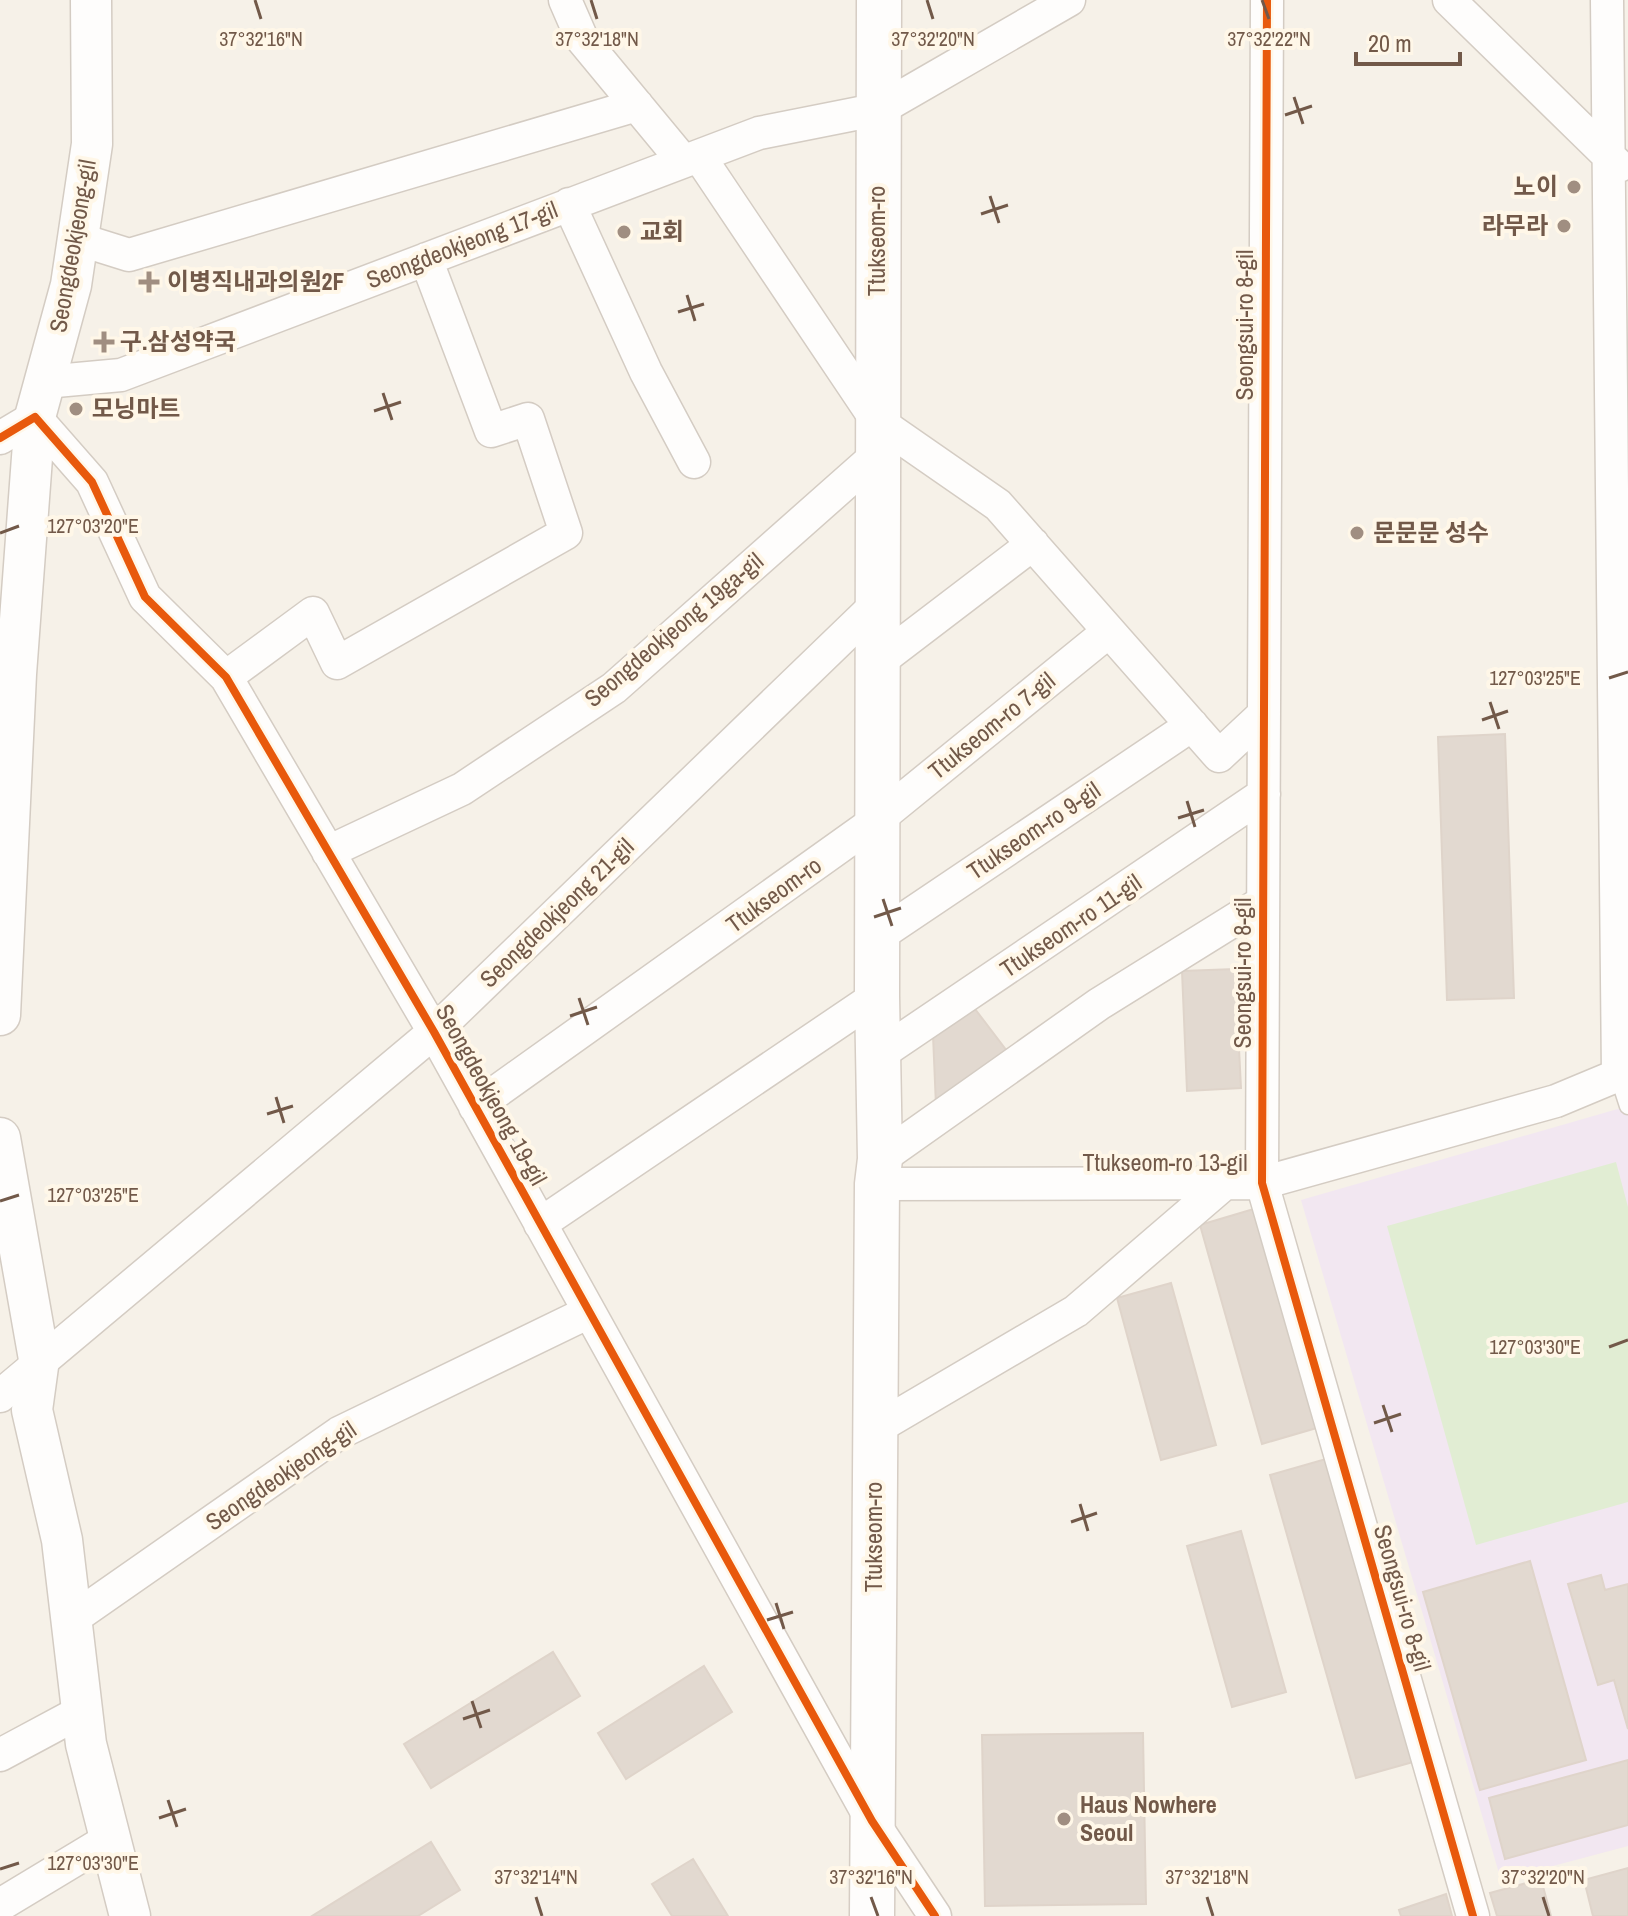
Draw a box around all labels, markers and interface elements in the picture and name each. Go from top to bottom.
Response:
scale bar [1356,16,1460,66]
text: 37°32'16"N [219,25,303,52]
text: 37°32'18"N [555,25,639,52]
text: 37°32'20"N [891,25,975,52]
text: 37°32'22"N [1227,25,1311,52]
text: 20 m [1368,27,1412,59]
street label: Seongdeokjeong-gil [41,157,103,335]
place label: 노이 [1514,170,1558,202]
marker: 노이 [1565,178,1583,196]
street label: Ttukseom-ro [860,186,892,296]
street label: Seongdeokjeong 17-gil [361,193,562,295]
place label: 라무라 [1482,209,1548,241]
place label: 교회 [640,215,684,247]
marker: 라무라 [1555,217,1573,235]
marker: 교회 [615,223,633,241]
street label: Seongsui-ro 8-gil [1228,250,1260,400]
place label: 이병직내과의원2F [167,265,345,297]
marker: 이병직내과의원2F [138,271,160,293]
place label: 구.삼성약국 [120,325,236,357]
marker: 구.삼성약국 [95,333,113,351]
place label: 모닝마트 [92,392,180,424]
marker: 모닝마트 [67,400,85,418]
text: 127°03'20"E [47,512,139,539]
place label: 문문문 성수 [1373,516,1489,548]
marker: 문문문 성수 [1348,524,1366,542]
street label: Seongdeokjeong 19ga-gil [577,545,770,714]
street label: Ttukseom-ro 7-gil [921,664,1061,786]
text: 127°03'25"E [1489,664,1581,691]
street label: Ttukseom-ro 9-gil [961,774,1106,887]
street label: Seongdeokjeong 21-gil [472,830,640,994]
street label: Ttukseom-ro [719,849,827,940]
street label: Ttukseom-ro 11-gil [994,866,1147,984]
street label: Seongsui-ro 8-gil [1226,898,1258,1048]
street label: Seongdeokjeong 19-gil [429,998,555,1191]
street label: Ttukseom-ro 13-gil [1082,1146,1248,1178]
text: 127°03'25"E [47,1181,139,1208]
text: 127°03'30"E [1489,1333,1581,1360]
street label: Seongdeokjeong-gil [199,1413,362,1537]
street label: Ttukseom-ro [857,1482,889,1592]
street label: Seongsui-ro 8-gil [1367,1521,1439,1675]
place label: Haus Nowhere Seoul [1080,1788,1217,1848]
marker: Haus Nowhere Seoul [1055,1810,1073,1828]
text: 127°03'30"E [47,1849,139,1876]
text: 37°32'14"N [494,1863,578,1890]
text: 37°32'16"N [829,1863,913,1890]
text: 37°32'18"N [1165,1863,1249,1890]
text: 37°32'20"N [1501,1863,1585,1890]

